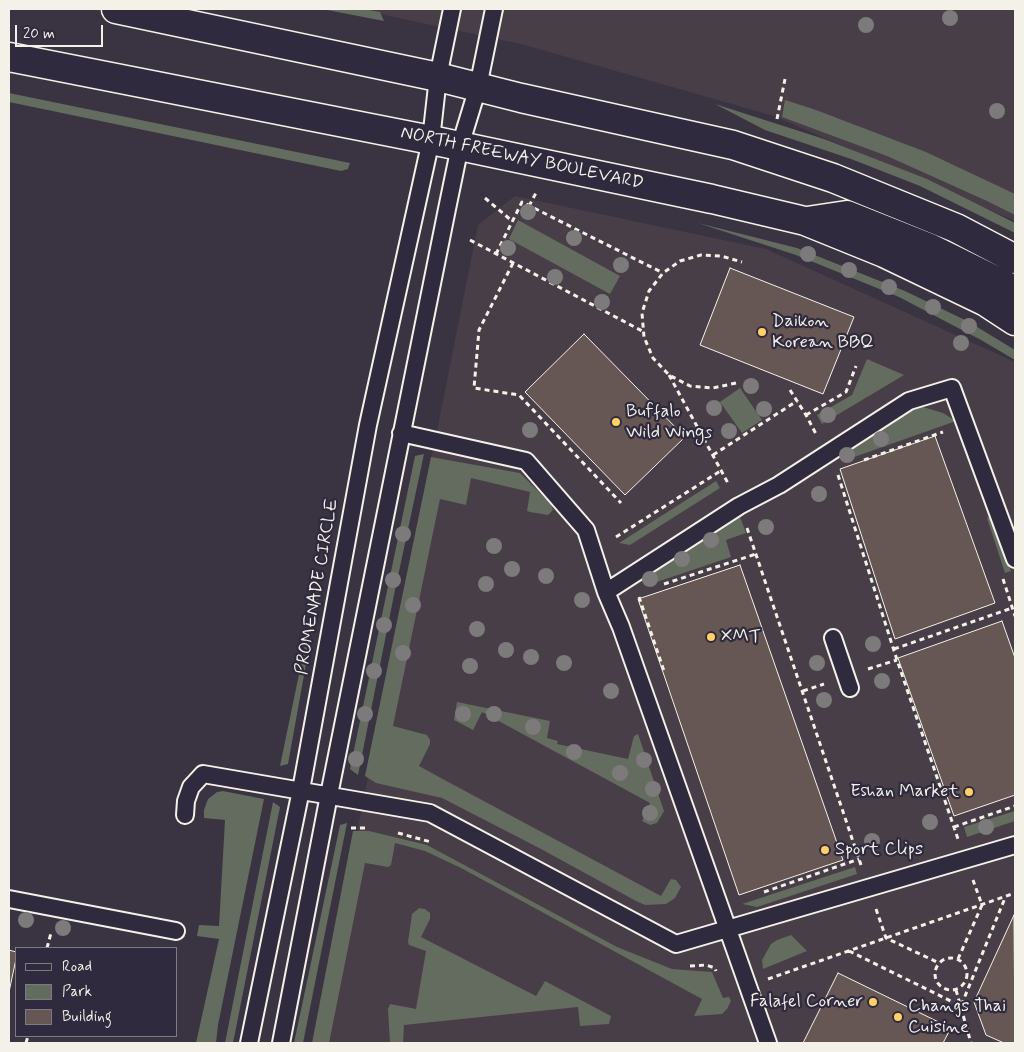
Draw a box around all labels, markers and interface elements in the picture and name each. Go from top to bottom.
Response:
scale bar [18,15,105,47]
text: 20 m [23,24,55,44]
street label: NORTH FREEWAY BOULEVARD [398,123,646,195]
place label: Daikon Korean BBQ [772,311,874,354]
marker: Daikon Korean BBQ [756,326,768,338]
place label: Buffalo Wild Wings [626,401,712,444]
marker: Buffalo Wild Wings [610,416,622,428]
street label: PROMENADE CIRCLE [292,497,344,677]
place label: XMT [721,626,761,648]
marker: XMT [705,631,717,643]
place label: Eshan Market [850,781,959,803]
marker: Eshan Market [963,786,975,798]
place label: Sport Clips [835,839,923,861]
marker: Sport Clips [819,844,831,856]
legend [15,947,178,1037]
text: Road [62,957,92,977]
text: Park [62,982,92,1002]
place label: Falafel Corner [750,991,863,1013]
marker: Falafel Corner [867,996,879,1008]
place label: Changs Thai Cuisine [908,996,1006,1038]
text: Building [62,1007,112,1027]
marker: Changs Thai Cuisine [892,1011,904,1023]

